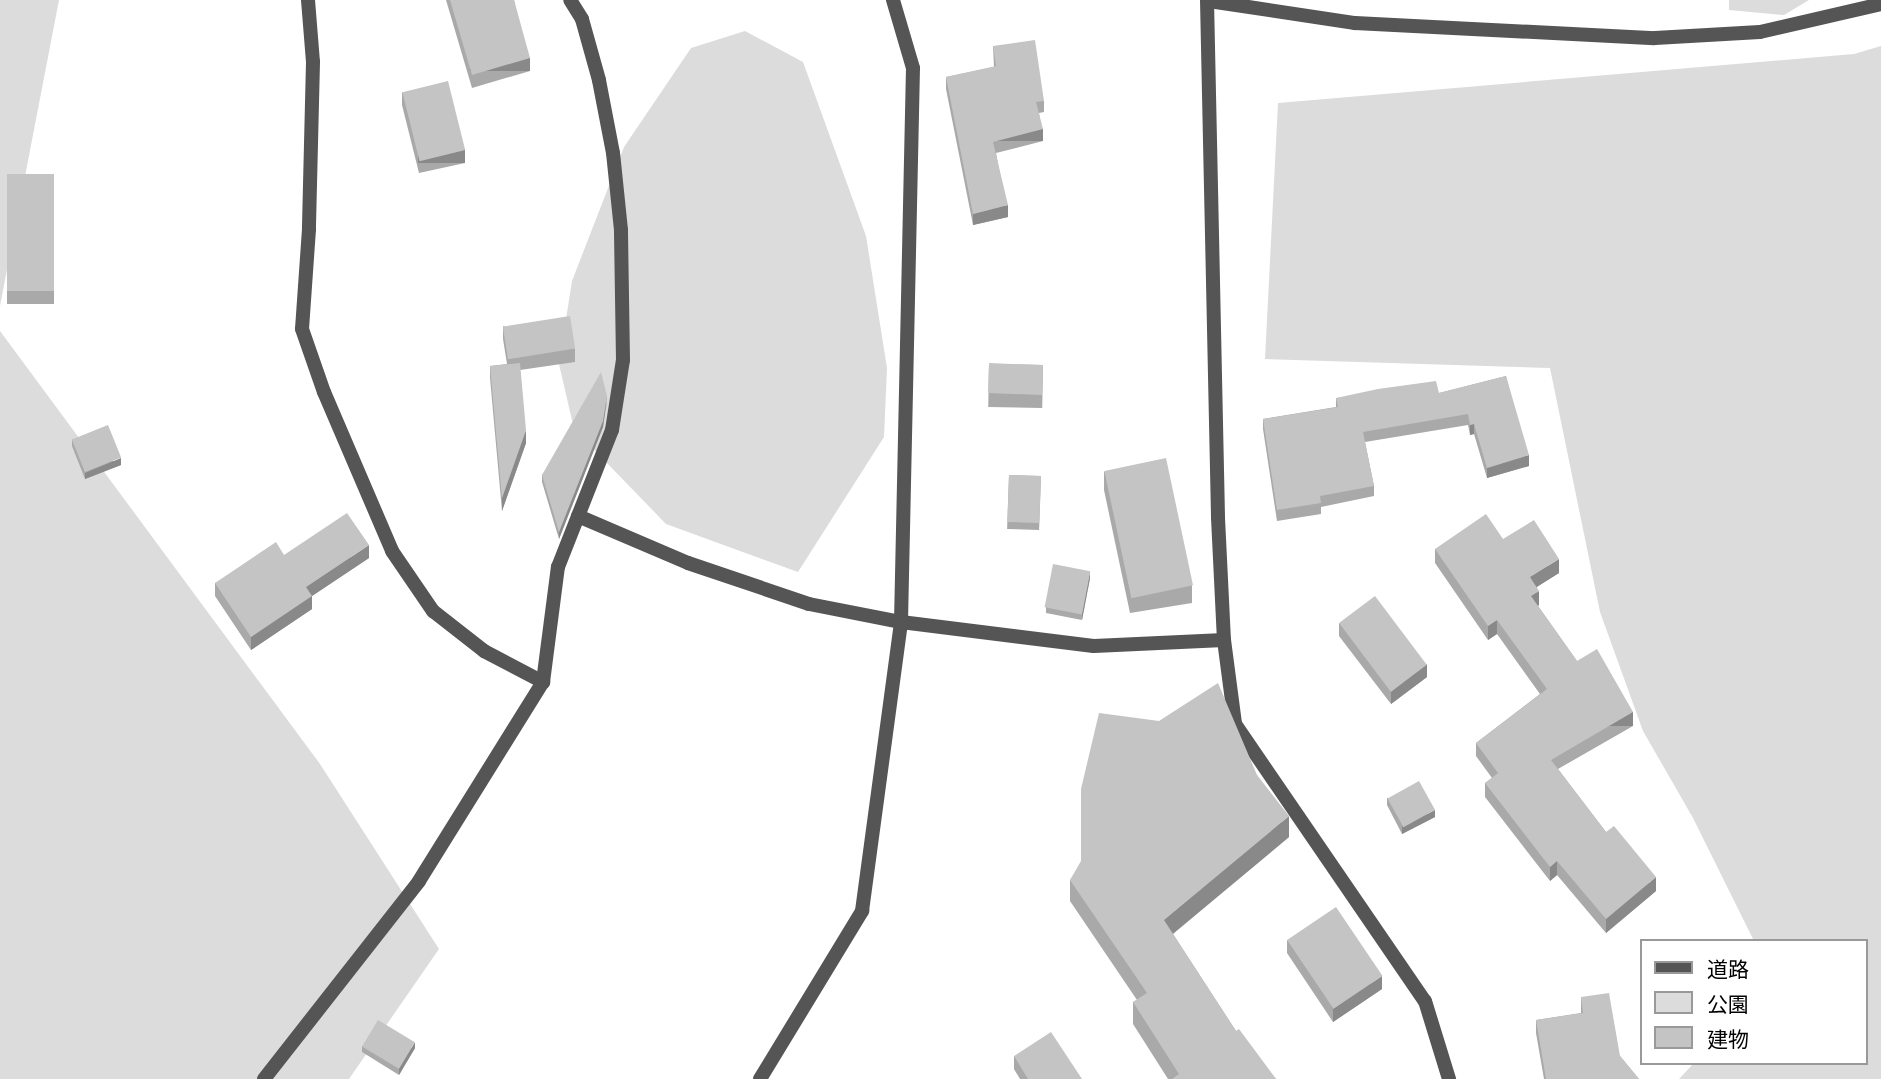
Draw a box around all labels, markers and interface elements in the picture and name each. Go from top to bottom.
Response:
legend [1640,939,1867,1065]
text: 道路 [1707,958,1749,982]
text: 公園 [1707,993,1749,1017]
text: 建物 [1707,1028,1749,1052]

